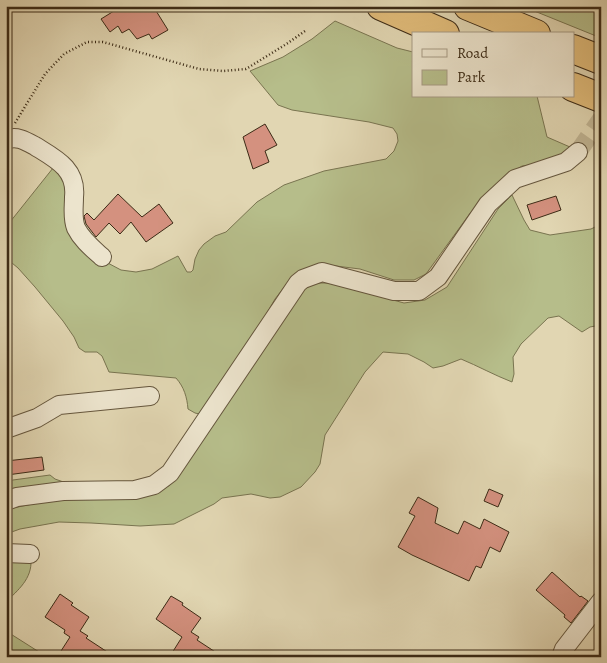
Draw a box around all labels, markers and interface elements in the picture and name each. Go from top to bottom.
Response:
legend [412,32,574,98]
text: Road [457,43,489,63]
text: Park [457,67,486,87]

